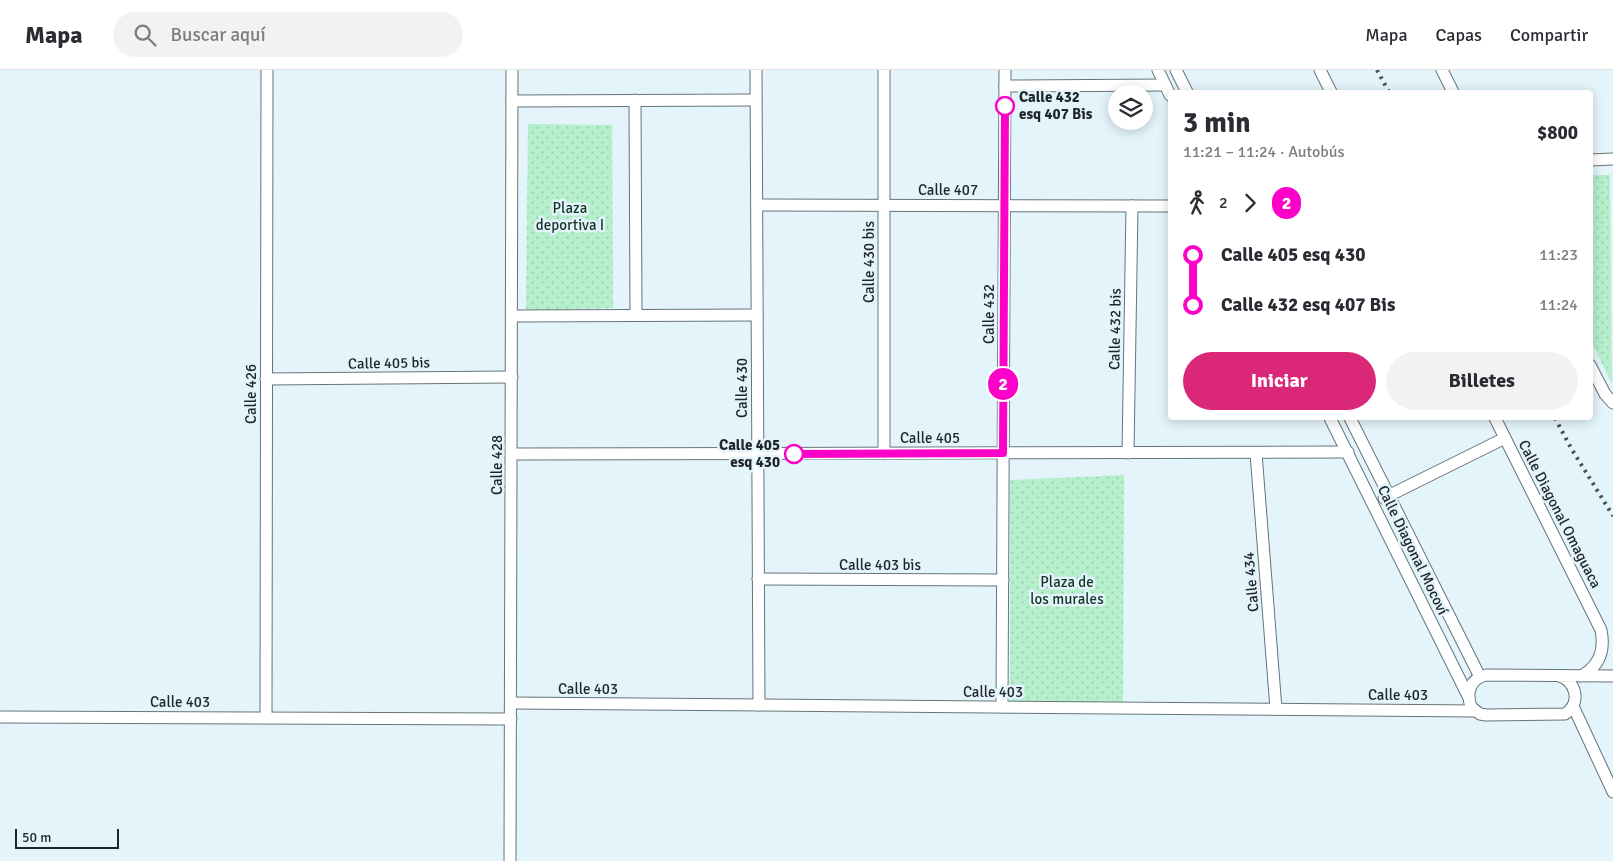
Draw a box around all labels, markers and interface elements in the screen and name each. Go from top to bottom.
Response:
search box [113,12,463,57]
text: Mapa [25,20,83,50]
icon: search [131,21,159,49]
text: Buscar aquí [171,23,266,47]
text: Mapa [1365,24,1408,46]
text: Capas [1436,24,1482,46]
text: Compartir [1510,24,1588,46]
map controls [1108,85,1153,130]
button: layers [1108,85,1153,130]
place label: Calle 432 esq 407 Bis [1019,88,1093,123]
marker: Calle 432 esq 407 Bis [995,96,1015,116]
text: 3 min [1183,106,1251,140]
text: $800 [1537,121,1578,145]
text: 11:21 – 11:24 · Autobús [1183,142,1344,162]
street label: Calle 407 [918,181,978,199]
icon: walk [1183,189,1211,217]
icon: forward [1236,189,1264,217]
text: 2 [1282,192,1291,214]
text: 2 [1219,193,1228,213]
park label: Plaza deportiva I [536,199,604,234]
street label: Calle 430 bis [860,221,878,303]
text: Calle 405 esq 430 [1221,243,1365,267]
text: 11:23 [1539,245,1578,265]
street label: Calle 432 [980,284,998,344]
street label: Calle 432 bis [1105,287,1125,370]
text: Calle 432 esq 407 Bis [1221,293,1395,317]
text: 11:24 [1539,295,1578,315]
button: Iniciar [1183,352,1376,410]
button: Billetes [1386,352,1578,410]
street label: Calle 405 bis [348,353,431,373]
street label: Calle 430 [733,358,751,418]
street label: Calle 426 [242,364,260,424]
line badge: 2 [987,368,1019,400]
text: 2 [998,373,1008,395]
street label: Calle 405 [900,429,960,447]
street label: Calle 428 [488,435,506,495]
place label: Calle 405 esq 430 [719,436,780,471]
street label: Calle Diagonal Omaguaca [1515,437,1605,591]
marker: Calle 405 esq 430 [784,444,804,464]
street label: Calle Diagonal Mocoví [1374,482,1452,618]
street label: Calle 434 [1239,551,1263,613]
street label: Calle 403 bis [839,556,921,574]
park label: Plaza de los murales [1030,573,1104,608]
street label: Calle 403 [558,680,618,698]
street label: Calle 403 [963,683,1023,701]
street label: Calle 403 [1368,686,1428,704]
street label: Calle 403 [150,693,210,711]
scale bar [15,826,119,849]
text: 50 m [22,829,51,846]

